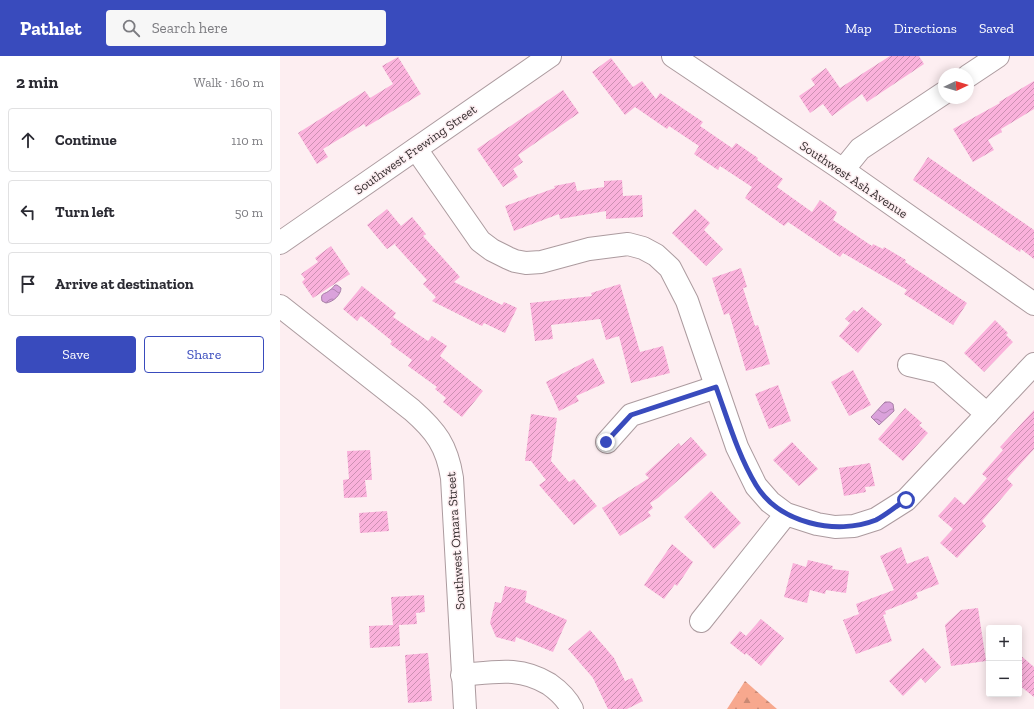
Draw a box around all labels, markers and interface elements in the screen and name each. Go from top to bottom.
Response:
search box [106,10,386,46]
text: Pathlet [20,17,82,40]
icon: search [120,17,142,39]
text: Search here [152,19,228,37]
text: Map [845,20,872,37]
text: Directions [894,20,957,37]
text: Saved [979,20,1014,37]
north arrow [938,68,974,104]
text: 2 min [16,72,58,92]
text: Walk · 160 m [194,75,264,90]
street label: Southwest Frewing Street [351,101,480,197]
icon: ahead [17,129,39,151]
text: Continue [55,131,117,149]
text: 110 m [231,133,263,148]
street label: Southwest Ash Avenue [797,138,910,221]
icon: left [17,201,39,223]
text: Turn left [55,203,115,221]
text: 50 m [235,205,263,220]
icon: arrive [17,273,39,295]
text: Arrive at destination [55,275,194,293]
button: Save [16,336,136,373]
button: Share [144,336,264,373]
route end [597,433,615,451]
street label: Southwest Omara Street [443,471,468,610]
route start [897,491,915,509]
map controls [986,625,1022,697]
button: + [986,625,1022,661]
button: − [986,661,1022,697]

